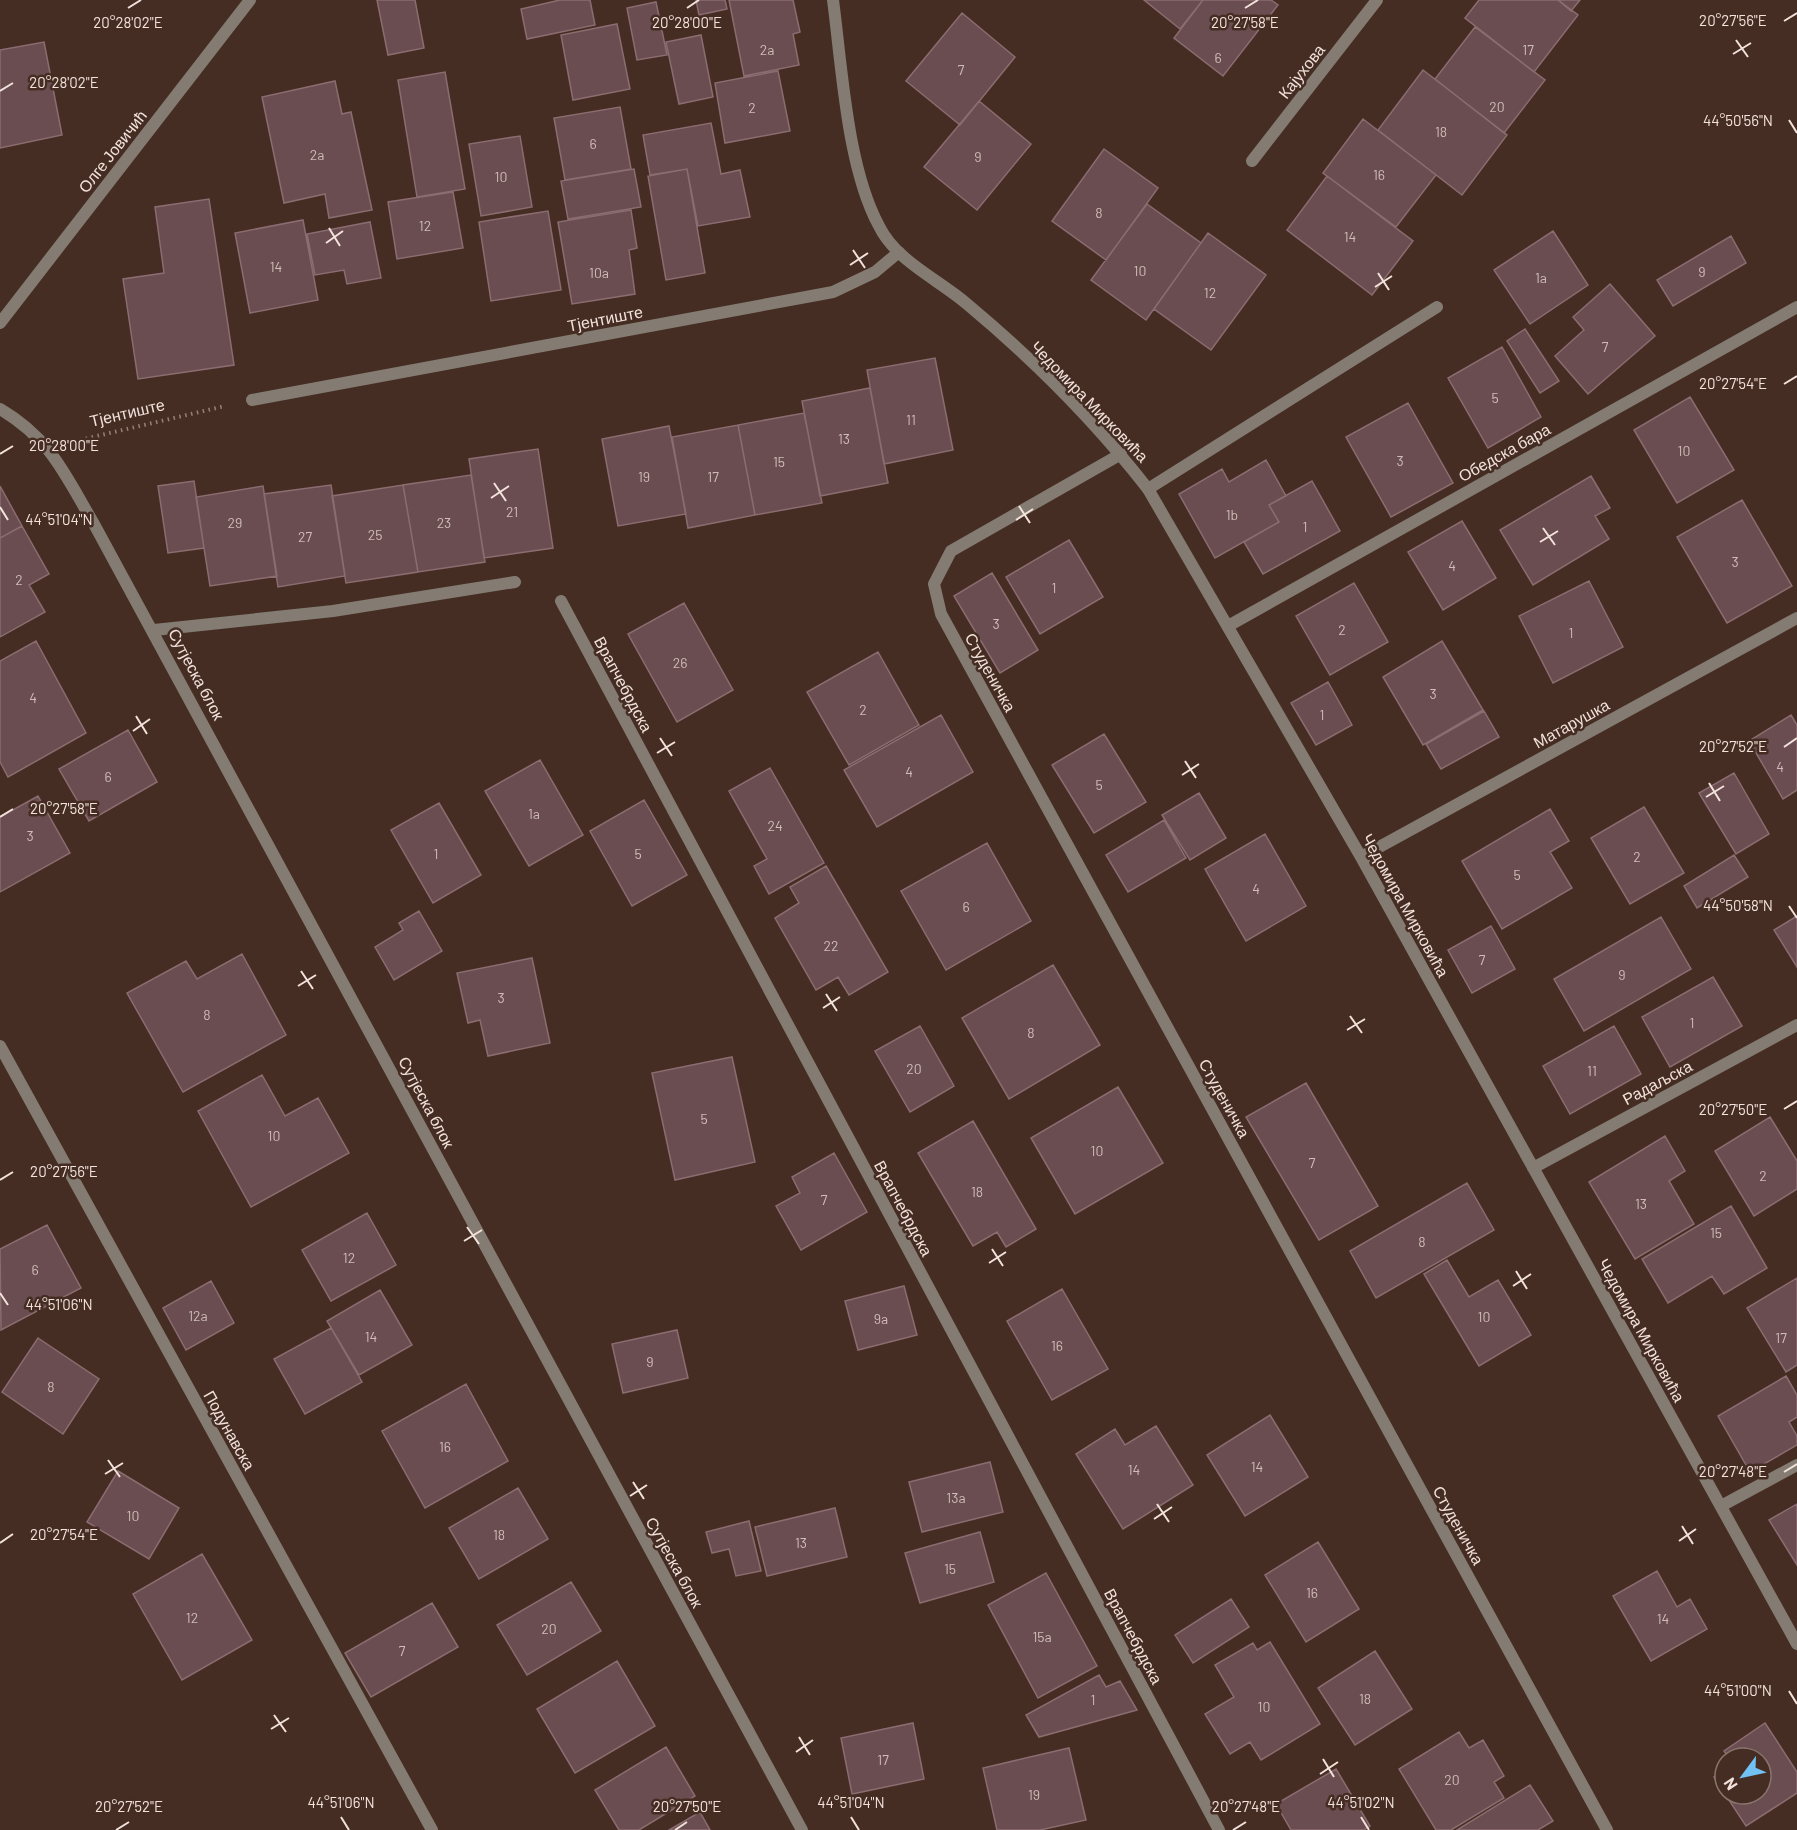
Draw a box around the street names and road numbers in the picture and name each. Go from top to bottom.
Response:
street label: Кајухова [1274,40,1328,102]
street label: Олге Јовичић [74,106,150,196]
street label: Тјентиште [566,301,644,335]
street label: Чедомира Мирковића [1027,337,1153,466]
street label: Тјентиште [88,394,166,430]
street label: Обедска бара [1455,419,1553,485]
street label: Сутјеска блок [165,625,229,724]
street label: Студеничка [962,629,1020,715]
street label: Врапчебрдска [591,633,657,735]
street label: Матарушка [1530,694,1612,752]
street label: Чедомира Мирковића [1359,830,1453,980]
street label: Сутјеска блок [395,1053,459,1152]
street label: Студеничка [1196,1055,1254,1141]
street label: Радаљска [1619,1056,1695,1108]
street label: Врапчебрдска [871,1157,937,1259]
street label: Чедомира Мирковића [1595,1255,1689,1405]
street label: Подунавска [200,1387,260,1473]
street label: Студеничка [1430,1482,1488,1568]
street label: Сутјеска блок [642,1513,708,1611]
street label: Врапчебрдска [1101,1585,1167,1687]

